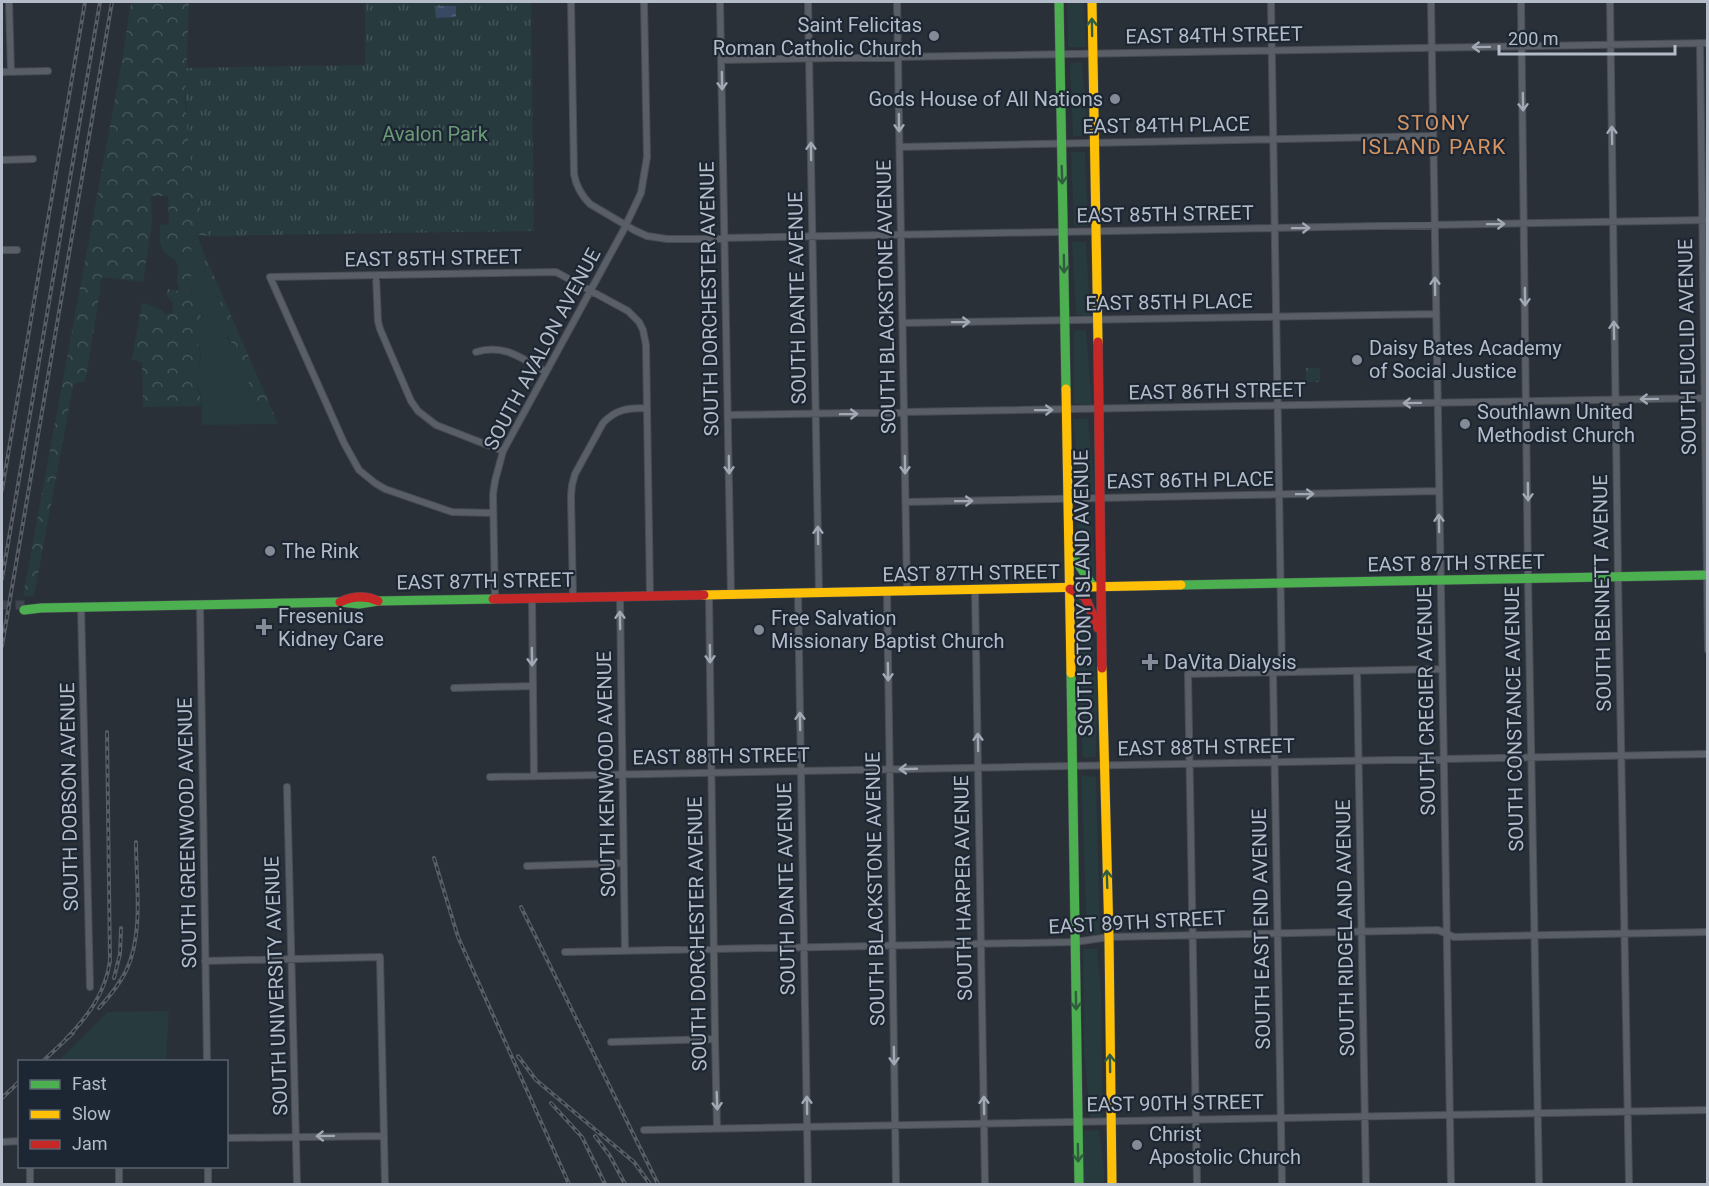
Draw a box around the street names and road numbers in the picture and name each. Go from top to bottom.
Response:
street label: EAST 84TH STREET [1125,21,1303,49]
street label: EAST 84TH PLACE [1082,112,1250,138]
street label: SOUTH BLACKSTONE AVENUE [872,160,900,434]
street label: SOUTH DORCHESTER AVENUE [695,161,723,437]
street label: SOUTH DANTE AVENUE [783,191,811,405]
street label: EAST 85TH STREET [1076,200,1254,228]
street label: SOUTH EUCLID AVENUE [1673,239,1701,455]
street label: EAST 85TH STREET [344,244,522,272]
street label: SOUTH AVALON AVENUE [479,244,605,454]
street label: EAST 85TH PLACE [1085,289,1253,315]
street label: EAST 86TH STREET [1128,377,1306,405]
street label: SOUTH STONY ISLAND AVENUE [1069,450,1097,736]
street label: EAST 86TH PLACE [1106,467,1274,493]
street label: SOUTH BENNETT AVENUE [1588,474,1616,712]
street label: EAST 87TH STREET [1367,549,1545,577]
street label: EAST 87TH STREET [882,559,1060,587]
street label: EAST 87TH STREET [396,567,574,595]
street label: SOUTH CREGIER AVENUE [1412,586,1440,816]
street label: SOUTH CONSTANCE AVENUE [1500,586,1528,852]
street label: SOUTH KENWOOD AVENUE [592,651,620,897]
street label: SOUTH DOBSON AVENUE [55,682,83,912]
street label: SOUTH GREENWOOD AVENUE [173,697,201,969]
street label: EAST 88TH STREET [1117,733,1295,761]
street label: EAST 88TH STREET [632,742,810,770]
street label: SOUTH BLACKSTONE AVENUE [861,752,889,1026]
street label: SOUTH HARPER AVENUE [949,775,977,1001]
street label: SOUTH DANTE AVENUE [772,782,800,996]
street label: SOUTH DORCHESTER AVENUE [683,796,711,1072]
street label: SOUTH RIDGELAND AVENUE [1331,799,1359,1057]
street label: SOUTH EAST END AVENUE [1247,808,1275,1050]
street label: SOUTH UNIVERSITY AVENUE [259,856,293,1116]
street label: EAST 89TH STREET [1048,905,1226,939]
street label: EAST 90TH STREET [1086,1089,1264,1117]

